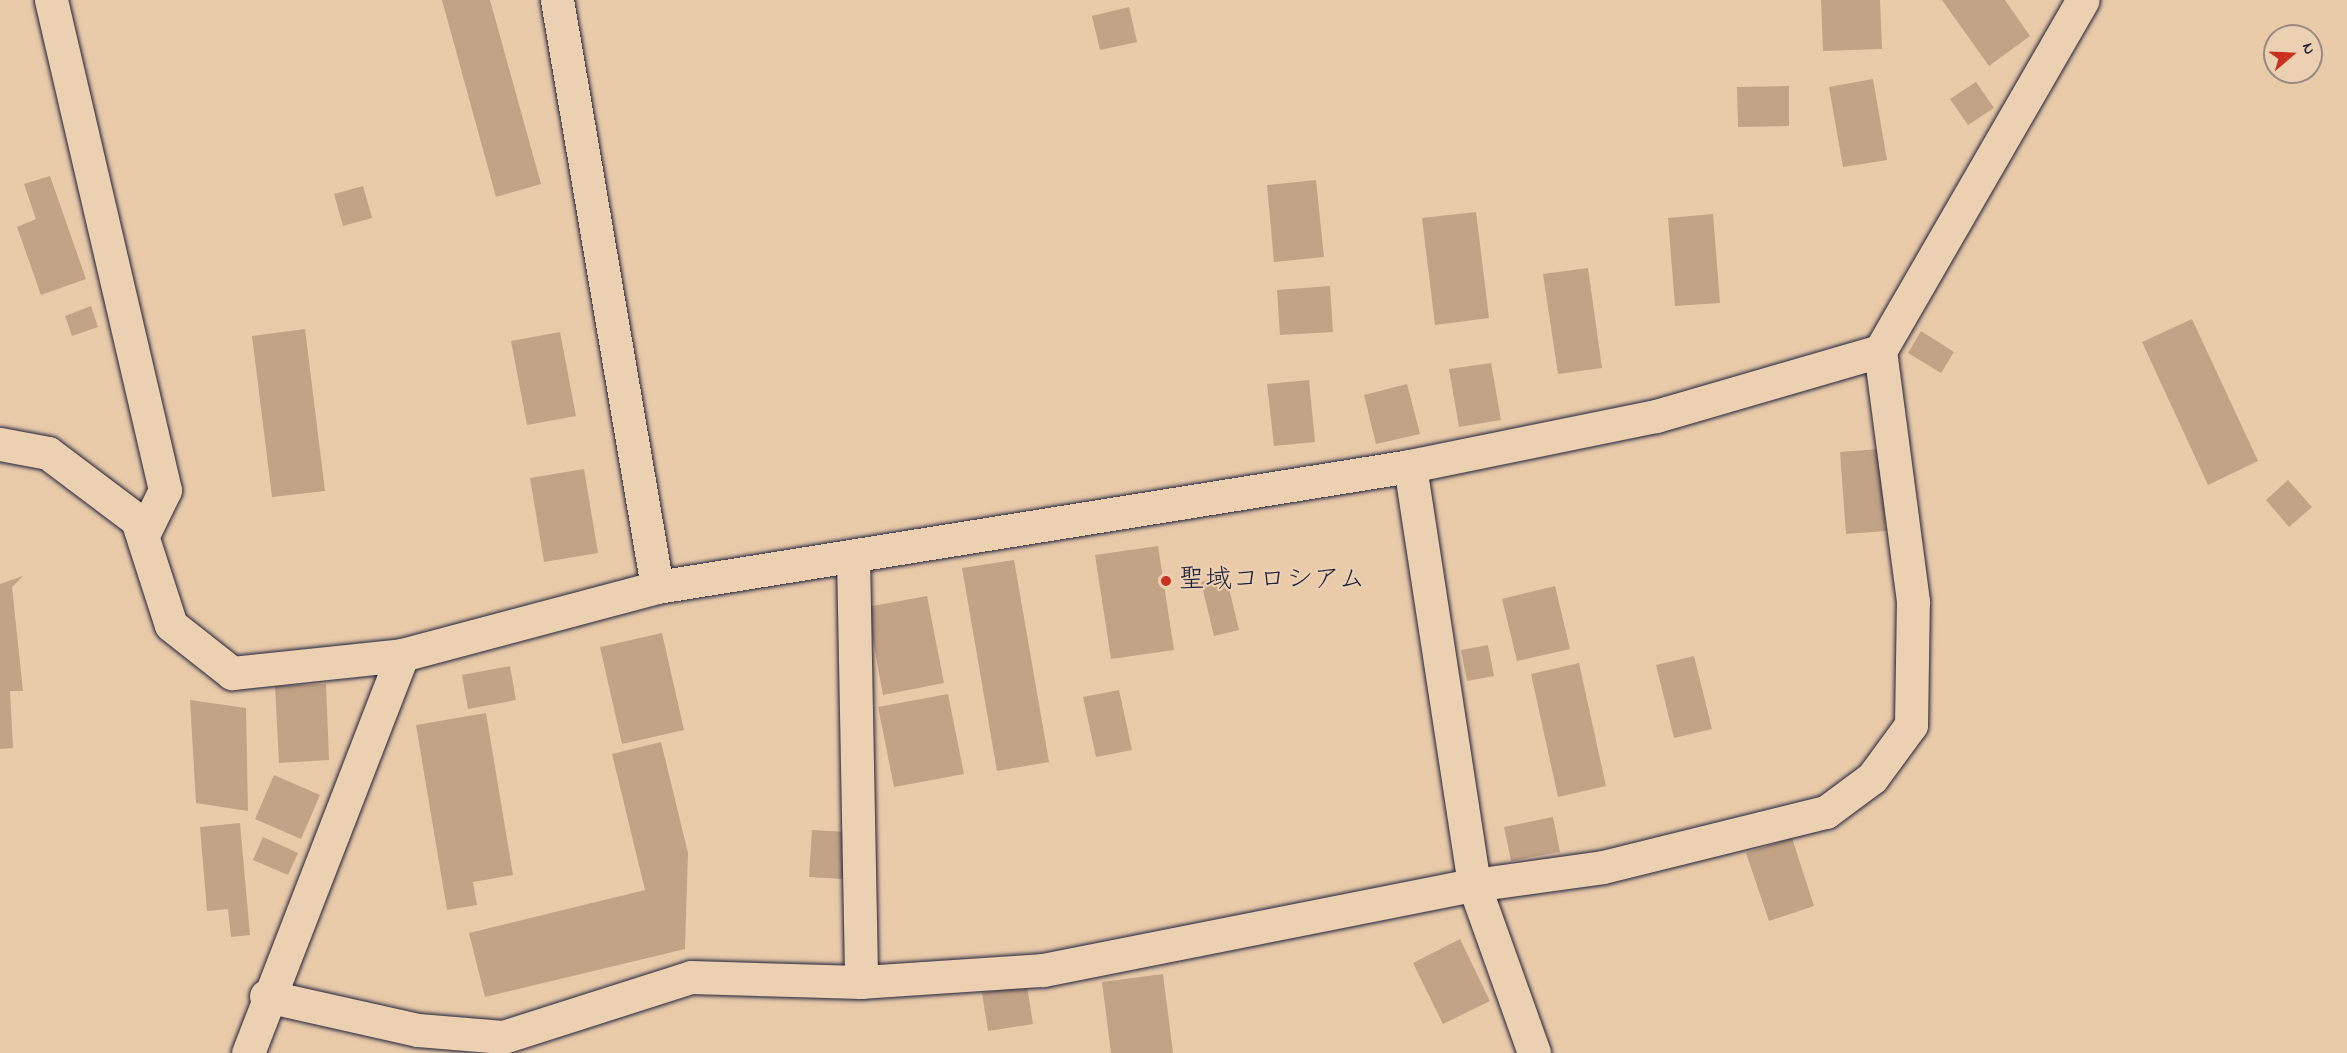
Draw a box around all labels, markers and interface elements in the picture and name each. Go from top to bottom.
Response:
north arrow [2263,24,2323,84]
text: N [2295,40,2321,58]
place label: 聖域コロシアム [1178,565,1367,597]
marker: 聖域コロシアム [1159,574,1173,588]

